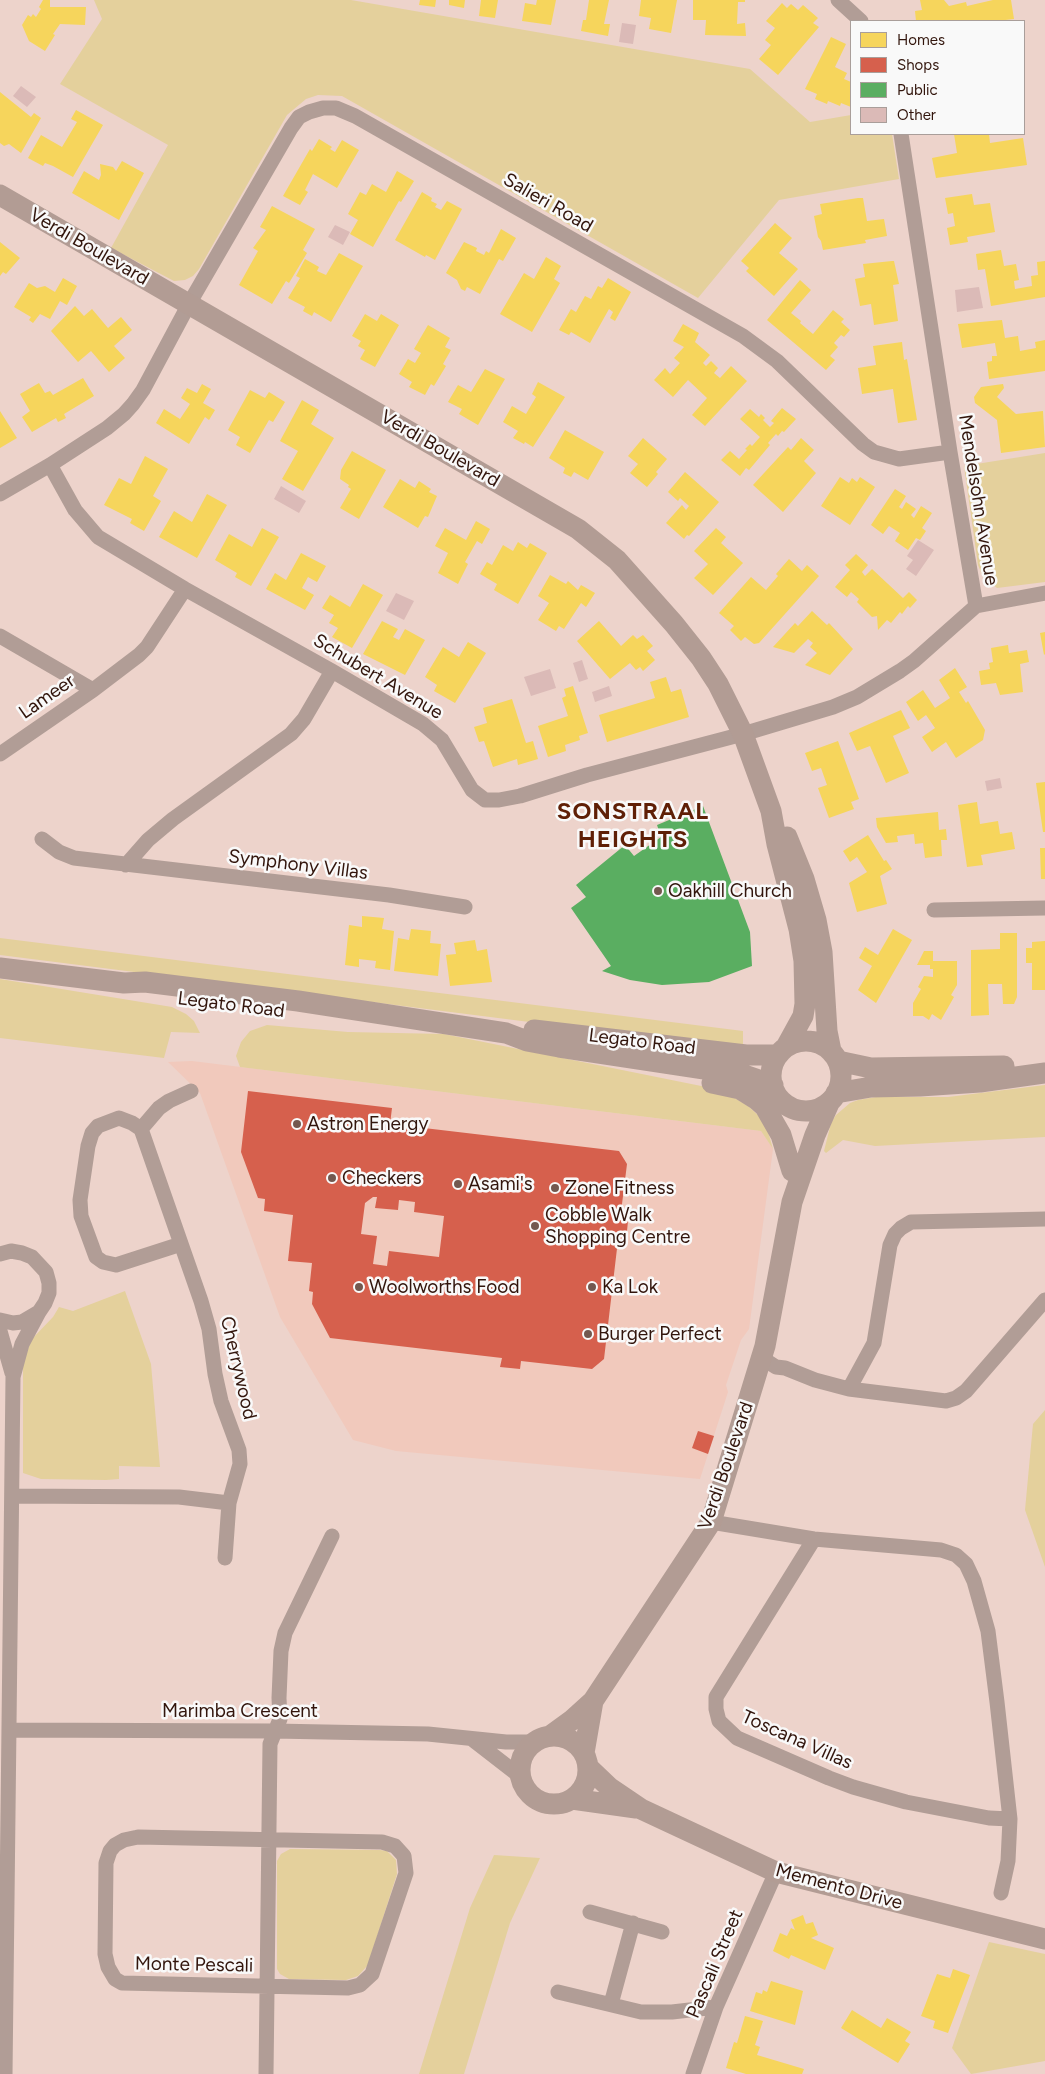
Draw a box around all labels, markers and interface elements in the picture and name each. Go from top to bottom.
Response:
legend [850,20,1025,135]
text: Homes [897,31,945,49]
text: Shops [897,56,939,74]
text: Public [897,81,938,99]
text: Other [897,106,936,124]
street label: Salieri Road [499,168,597,238]
street label: Verdi Boulevard [25,204,153,290]
street label: Verdi Boulevard [376,406,504,492]
street label: Mendelsohn Avenue [953,413,1003,587]
street label: Schubert Avenue [309,629,447,725]
street label: Lameer [15,670,79,724]
district label: SONSTRAAL HEIGHTS [556,798,710,854]
street label: Symphony Villas [227,845,369,885]
place label: Oakhill Church [668,880,792,902]
marker: Oakhill Church [652,885,664,897]
street label: Legato Road [176,987,286,1023]
street label: Legato Road [587,1024,697,1060]
place label: Astron Energy [307,1113,428,1135]
marker: Astron Energy [291,1118,303,1130]
place label: Checkers [342,1167,422,1189]
marker: Checkers [326,1172,338,1184]
place label: Asami's [468,1173,533,1195]
place label: Zone Fitness [565,1177,674,1199]
marker: Asami's [452,1178,464,1190]
marker: Zone Fitness [549,1182,561,1194]
place label: Cobble Walk Shopping Centre [545,1204,690,1248]
marker: Cobble Walk Shopping Centre [529,1220,541,1232]
place label: Woolworths Food [369,1276,520,1298]
place label: Ka Lok [602,1276,658,1298]
marker: Woolworths Food [353,1281,365,1293]
marker: Ka Lok [586,1281,598,1293]
street label: Cherrywood [215,1314,261,1422]
place label: Burger Perfect [598,1323,722,1345]
marker: Burger Perfect [582,1328,594,1340]
street label: Verdi Boulevard [693,1399,759,1533]
street label: Marimba Crescent [162,1700,318,1722]
street label: Toscana Villas [738,1705,856,1775]
street label: Memento Drive [773,1859,905,1915]
street label: Pascali Street [682,1906,748,2022]
street label: Monte Pescali [135,1953,253,1977]

